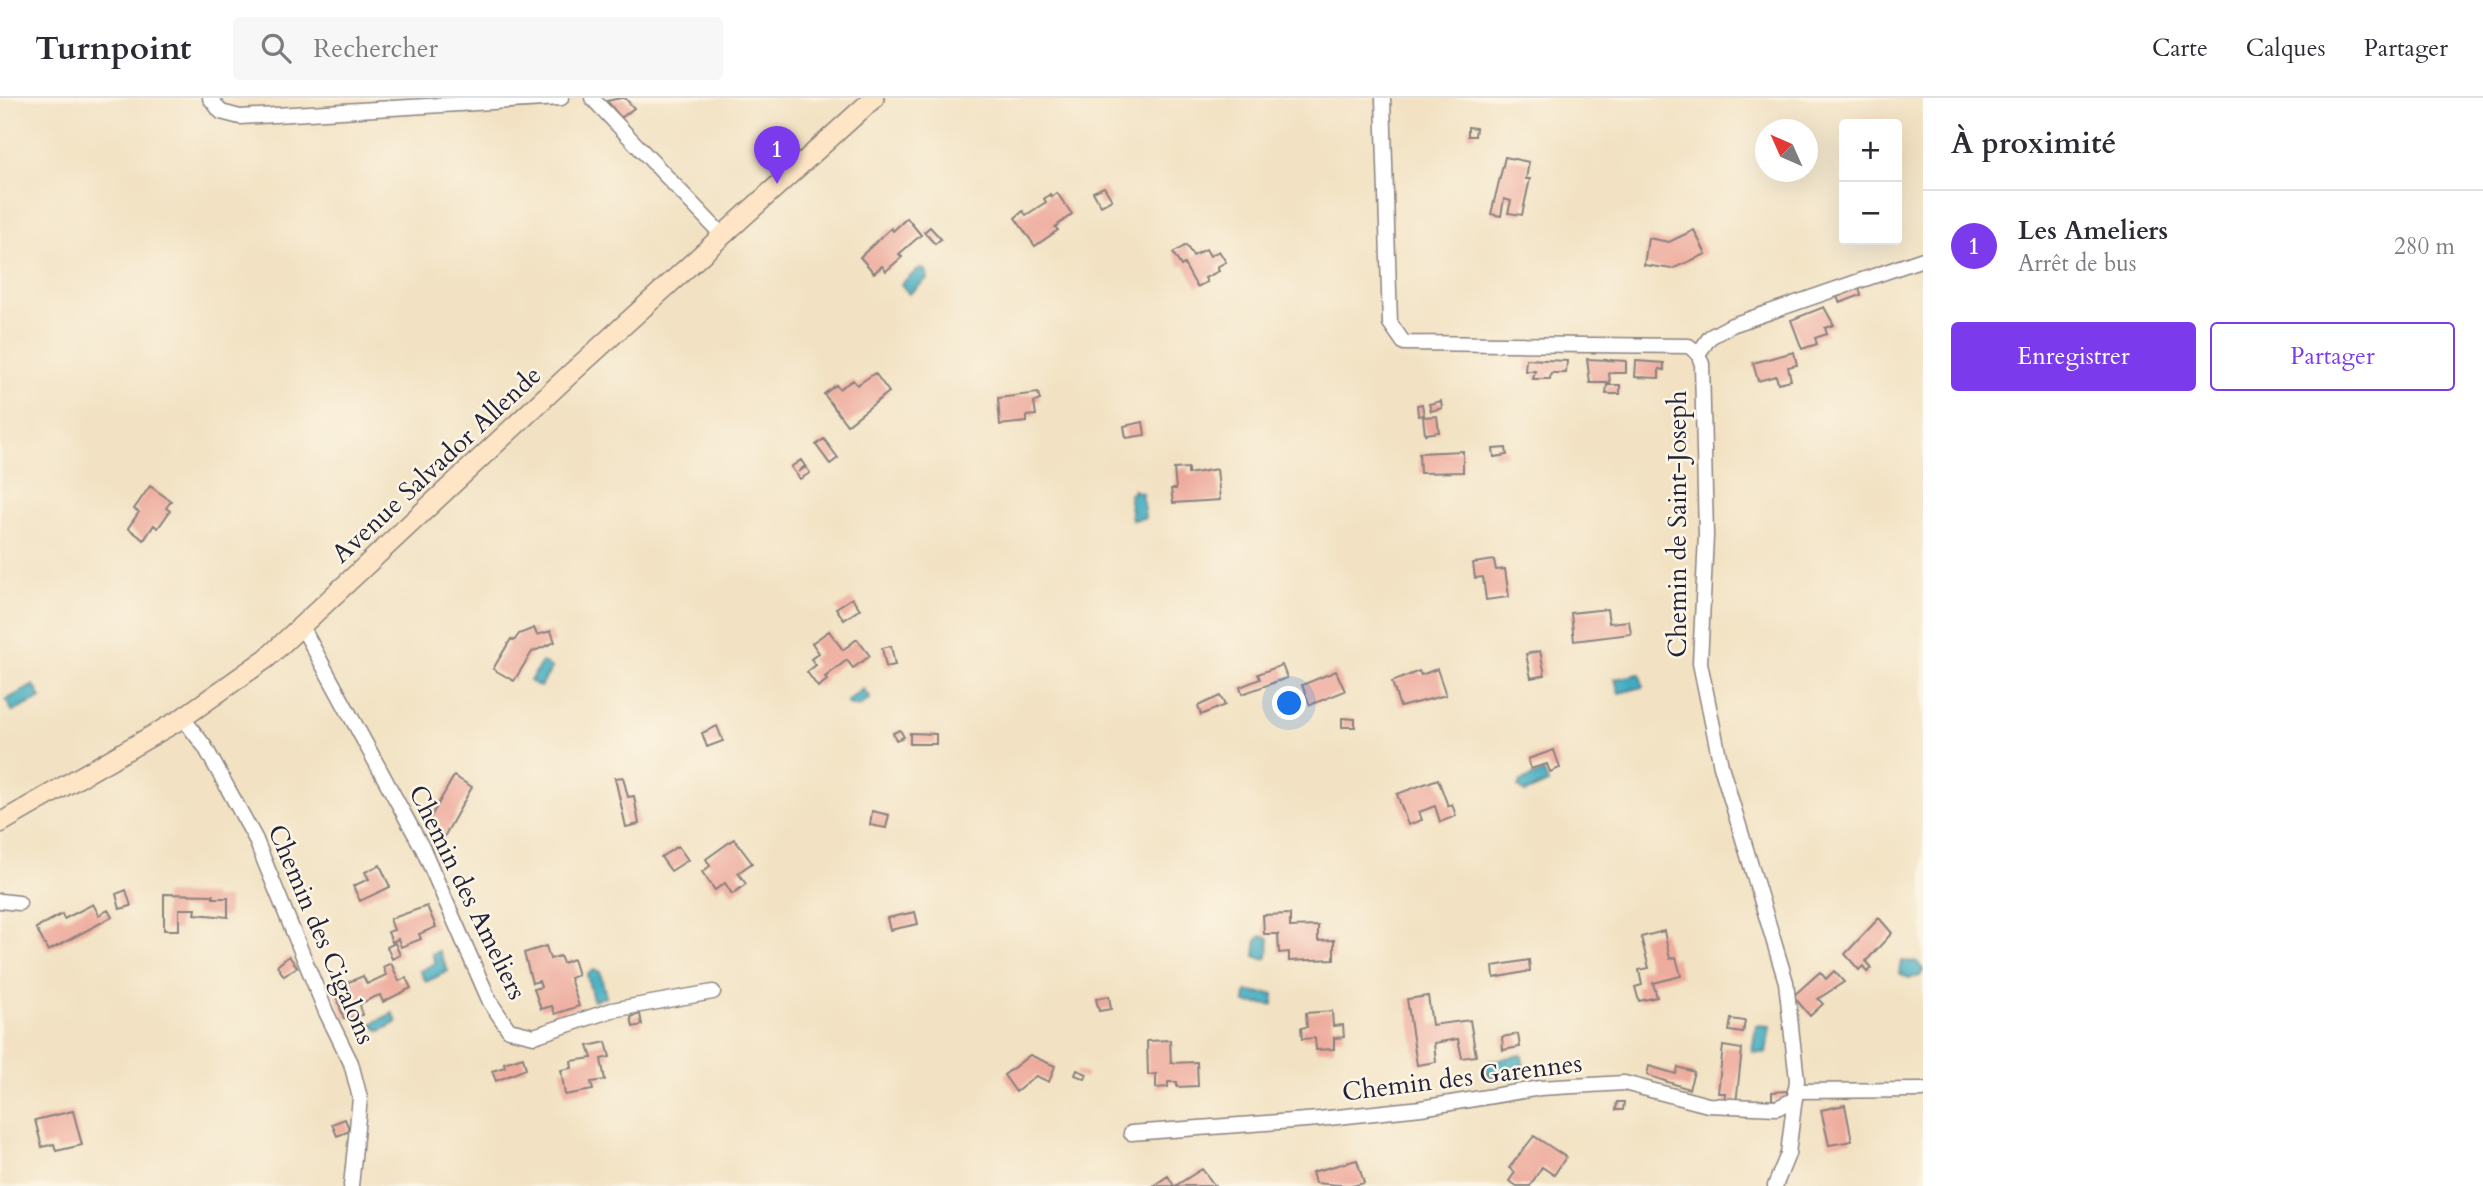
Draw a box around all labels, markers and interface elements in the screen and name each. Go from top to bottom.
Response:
search box [233,17,723,80]
text: Turnpoint [35,26,191,71]
icon: search [257,29,295,67]
text: Rechercher [313,31,438,66]
text: Carte [2152,32,2208,65]
text: Calques [2246,32,2326,65]
text: Partager [2364,32,2448,65]
north arrow [1755,119,1818,182]
map controls [1839,119,1902,245]
button: + [1839,119,1902,182]
text: À proximité [1951,123,2116,164]
pin: 1 [754,126,800,184]
button: − [1839,182,1902,245]
text: Les Ameliers [2018,213,2168,248]
text: 1 [1968,231,1980,262]
text: 280 m [2394,231,2455,262]
text: Arrêt de bus [2018,248,2137,279]
button: Enregistrer [1951,322,2196,391]
button: Partager [2210,322,2455,391]
street label: Avenue Salvador Allende [324,358,549,571]
street label: Chemin de Saint-Joseph [1660,390,1695,658]
your location [1272,686,1306,720]
street label: Chemin des Ameliers [400,779,535,1005]
street label: Chemin des Cigalons [259,819,384,1049]
street label: Chemin des Garennes [1340,1045,1584,1110]

